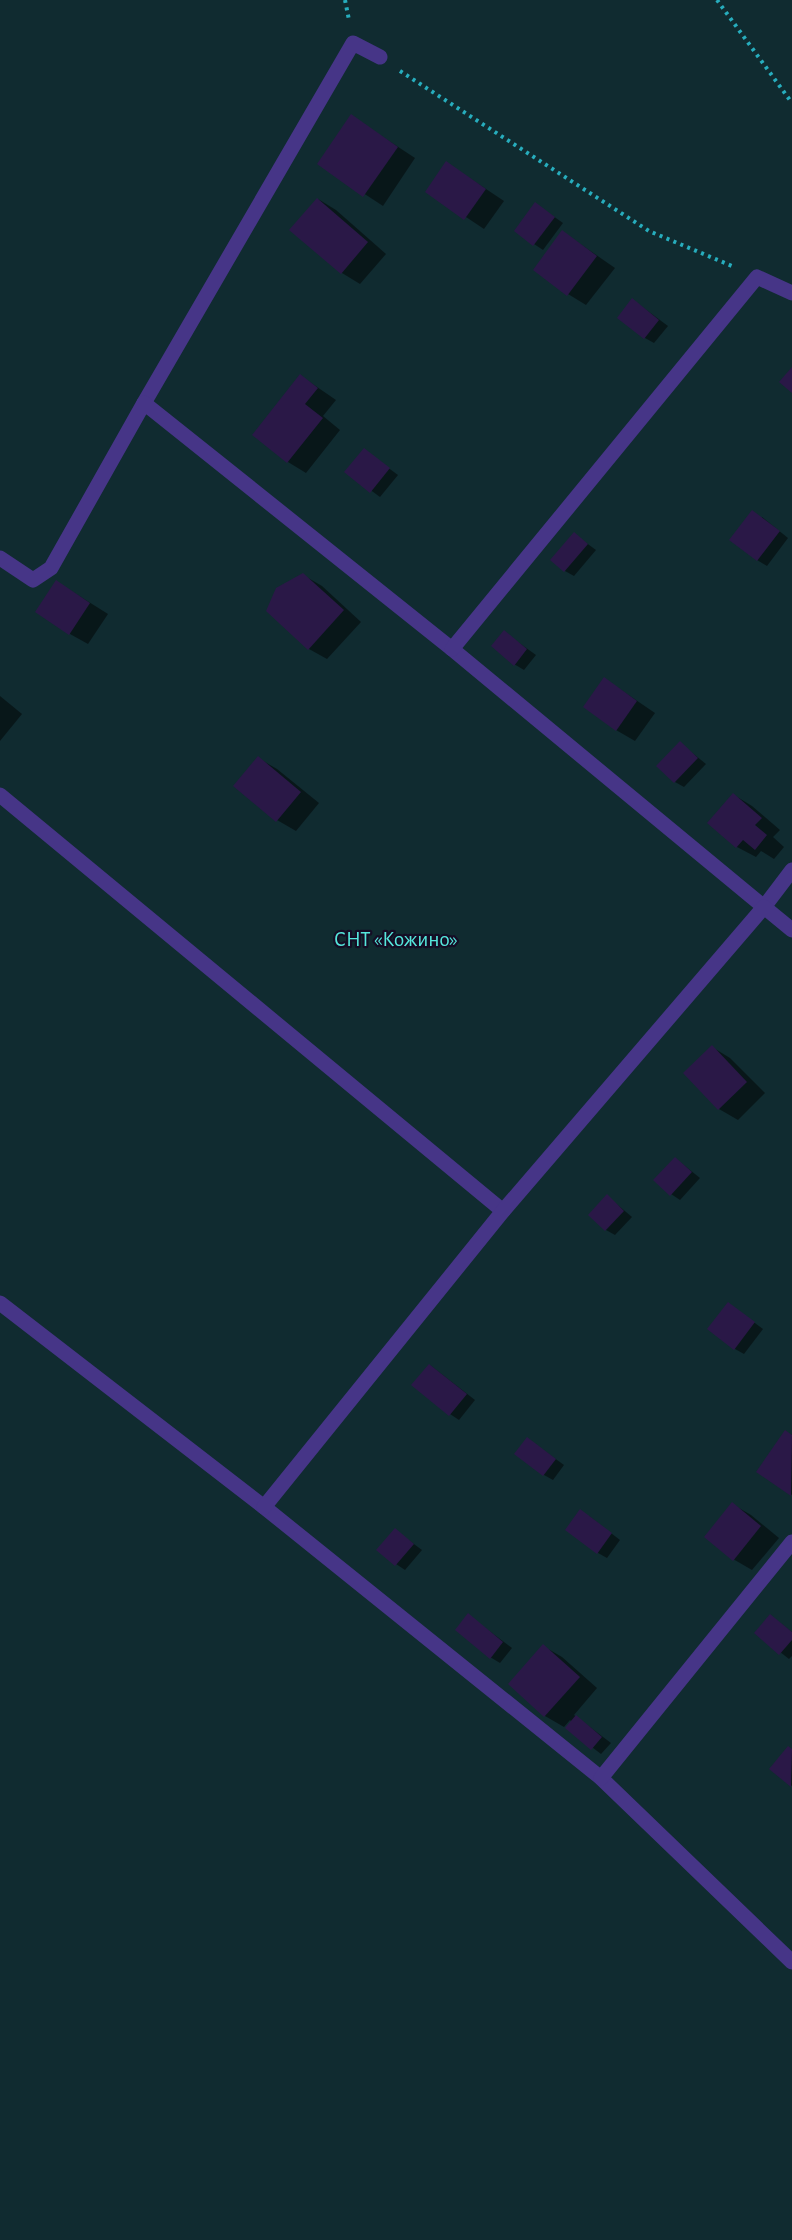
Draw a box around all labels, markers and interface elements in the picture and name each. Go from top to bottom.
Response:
park label: СНТ «Кожино» [334,929,458,950]

